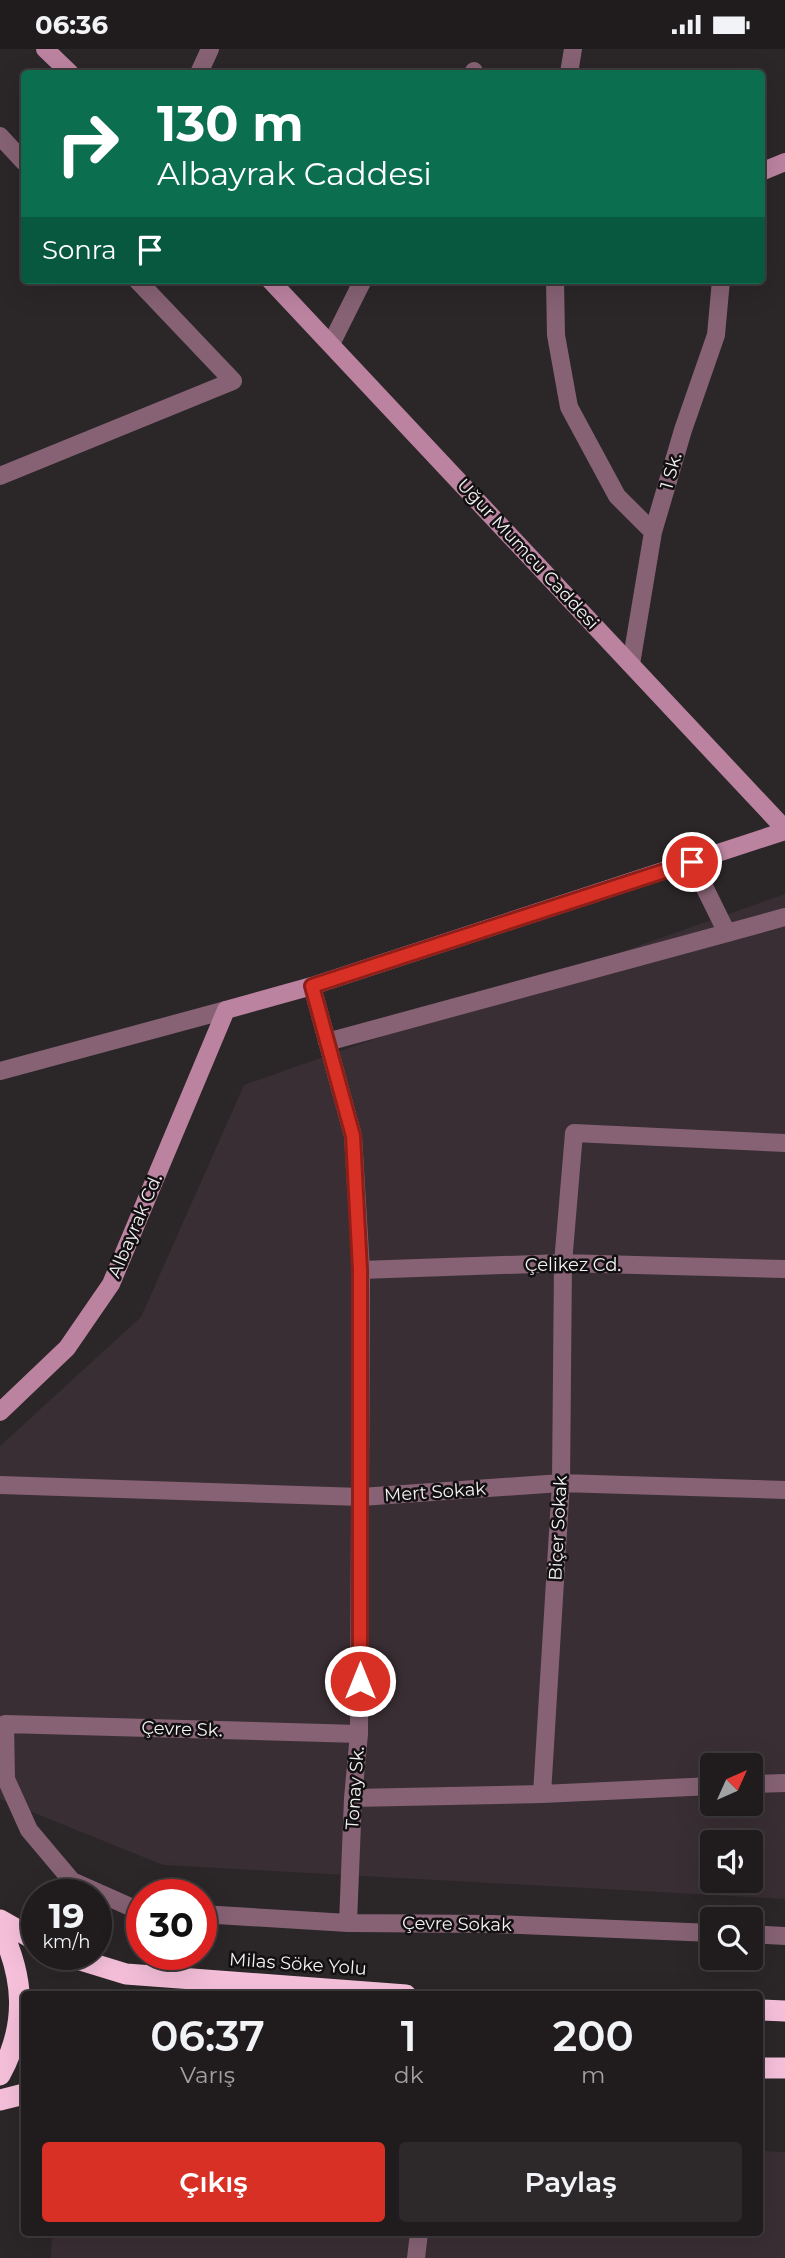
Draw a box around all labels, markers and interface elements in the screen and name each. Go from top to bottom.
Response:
text: 06:36 [35,9,108,41]
text: 130 m [157,94,304,153]
icon: right [42,98,133,189]
text: Albayrak Caddesi [157,154,432,193]
icon: arrive [131,231,169,269]
text: Sonra [42,234,117,266]
street label: 1 Sk. [655,450,687,492]
street label: Uğur Mumcu Caddesi [452,474,604,634]
pin [662,832,722,892]
icon: arrive [673,843,711,881]
street label: Albayrak Cd. [103,1171,167,1281]
street label: Çelikez Cd. [525,1254,621,1276]
street label: Biçer Sokak [544,1475,572,1581]
street label: Mert Sokak [383,1477,487,1507]
position arrow [323,1644,397,1718]
street label: Çevre Sk. [141,1717,223,1741]
street label: Tonay Sk. [341,1746,369,1830]
north arrow [700,1753,763,1817]
map controls [700,1753,763,1970]
button: sound [700,1830,763,1893]
speed limit sign: 30 [126,1879,217,1970]
text: 19 [48,1894,85,1937]
button: search [700,1907,763,1970]
street label: Çevre Sokak [402,1912,512,1936]
text: km/h [42,1931,91,1953]
street label: Milas Söke Yolu [228,1948,368,1980]
text: 06:37 [150,2010,265,2062]
text: 1 [401,2010,417,2062]
text: 200 [553,2010,634,2062]
text: Varış [180,2061,235,2089]
text: dk [394,2061,423,2089]
text: m [581,2061,605,2089]
button: Çıkış [42,2142,385,2222]
button: Paylaş [399,2142,742,2222]

